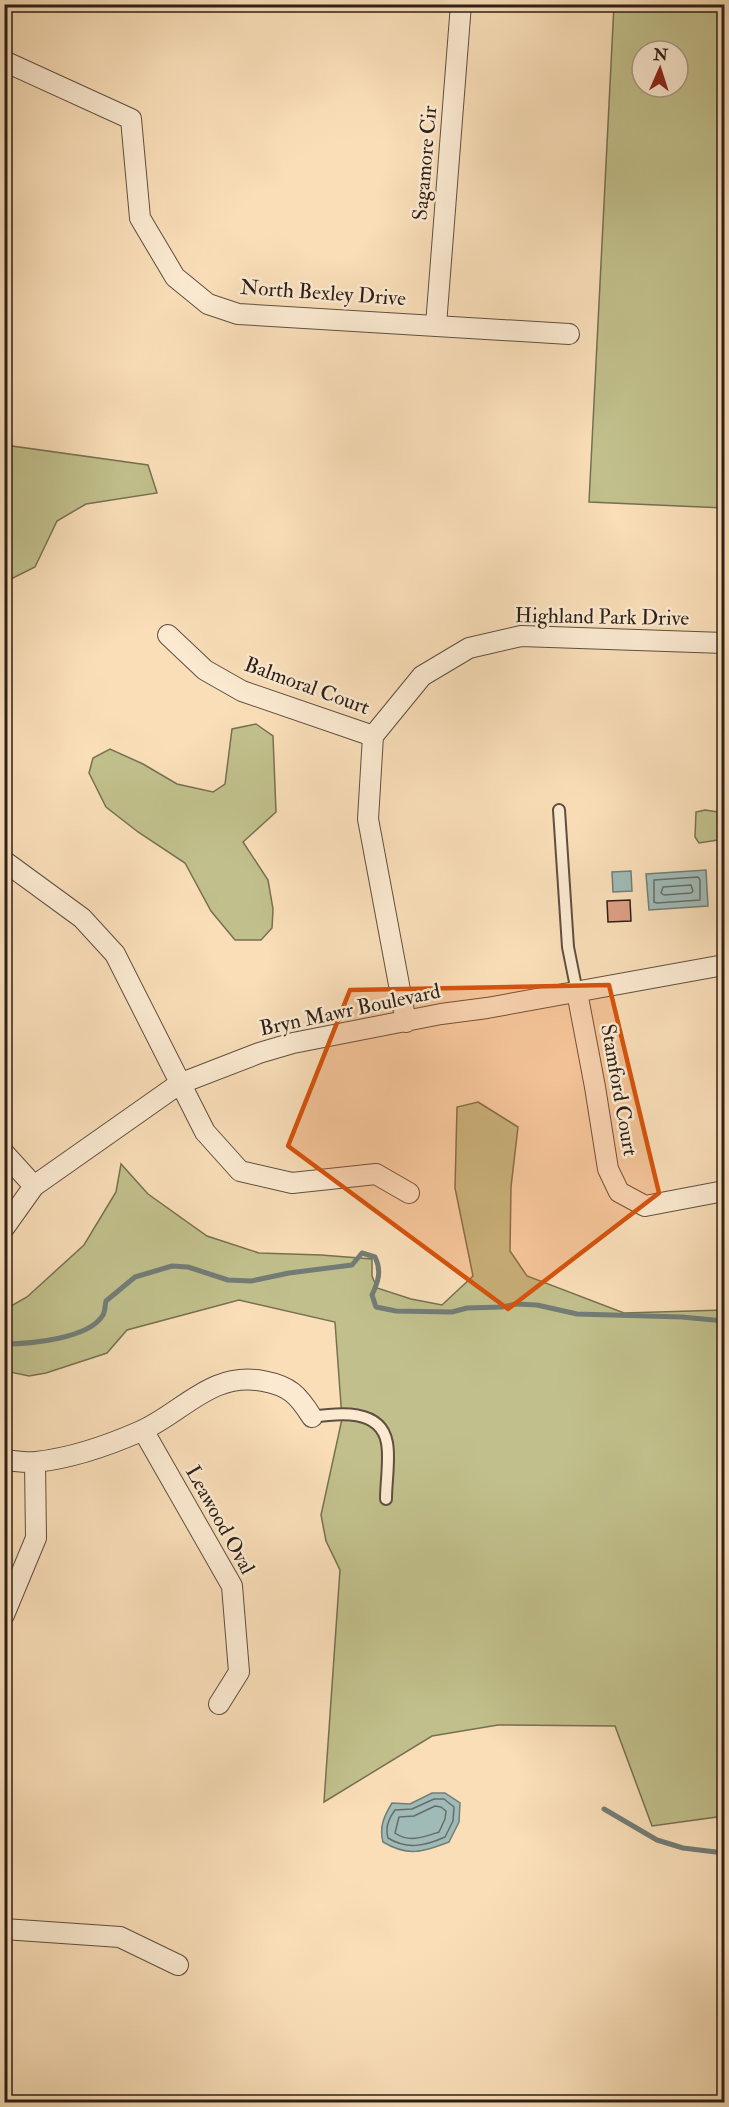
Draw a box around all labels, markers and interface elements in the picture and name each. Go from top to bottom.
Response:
north arrow [630,39,690,99]
text: N [652,45,669,65]
street label: Sagamore Cir [407,104,443,222]
street label: North Bexley Drive [239,274,407,312]
street label: Highland Park Drive [515,602,690,632]
street label: Balmoral Court [241,651,374,721]
street label: Bryn Mawr Boulevard [257,978,444,1042]
street label: Stamford Court [594,1022,644,1158]
street label: Leawood Oval [179,1461,261,1580]

